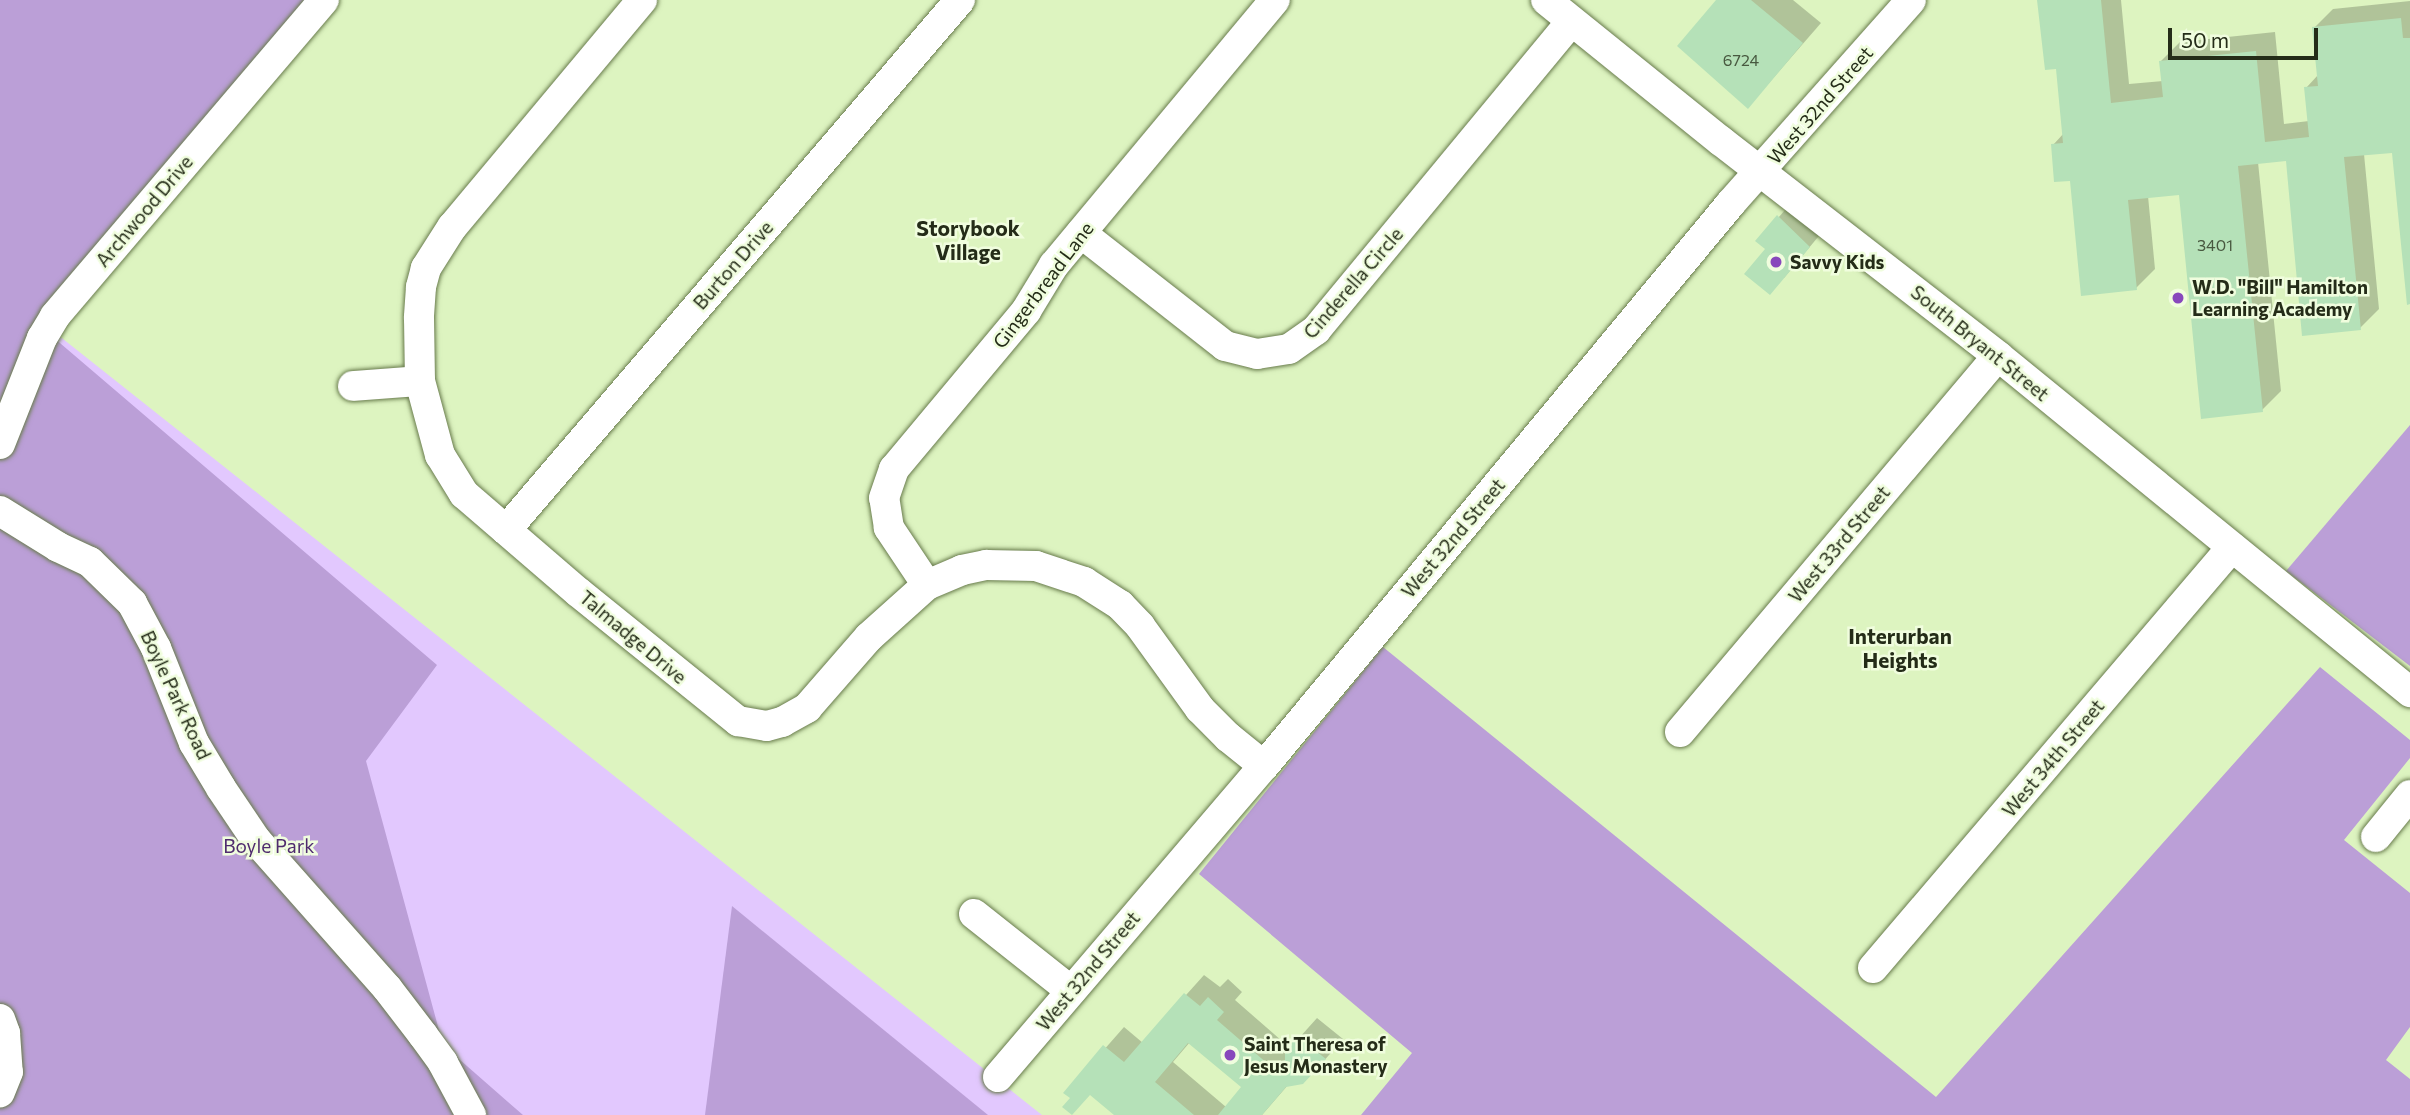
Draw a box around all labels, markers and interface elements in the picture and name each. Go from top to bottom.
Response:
scale bar [2172,14,2322,58]
text: 50 m [2181,27,2229,52]
street label: West 32nd Street [1763,41,1877,169]
house number: 6724 [1723,50,1759,70]
street label: Archwood Drive [91,151,197,271]
district label: Storybook Village [916,215,1020,265]
street label: Burton Drive [688,216,778,314]
street label: Gingerbread Lane [988,217,1098,353]
street label: Cinderella Circle [1299,223,1407,343]
house number: 3401 [2197,235,2233,255]
place label: Savvy Kids [1790,251,1884,273]
marker: Savvy Kids [1768,254,1784,270]
place label: W.D. "Bill" Hamilton Learning Academy [2192,276,2368,320]
street label: South Bryant Street [1906,280,2054,406]
marker: W.D. "Bill" Hamilton Learning Academy [2170,290,2186,306]
street label: West 32nd Street [1397,474,1509,602]
street label: West 33rd Street [1784,481,1894,607]
street label: Talmadge Drive [575,586,691,688]
district label: Interurban Heights [1848,623,1952,673]
street label: Boyle Park Road [136,627,216,763]
street label: West 34th Street [1997,695,2109,821]
park label: Boyle Park [223,835,315,857]
street label: West 32nd Street [1032,907,1144,1035]
place label: Saint Theresa of Jesus Monastery [1244,1033,1388,1077]
marker: Saint Theresa of Jesus Monastery [1222,1047,1238,1063]

